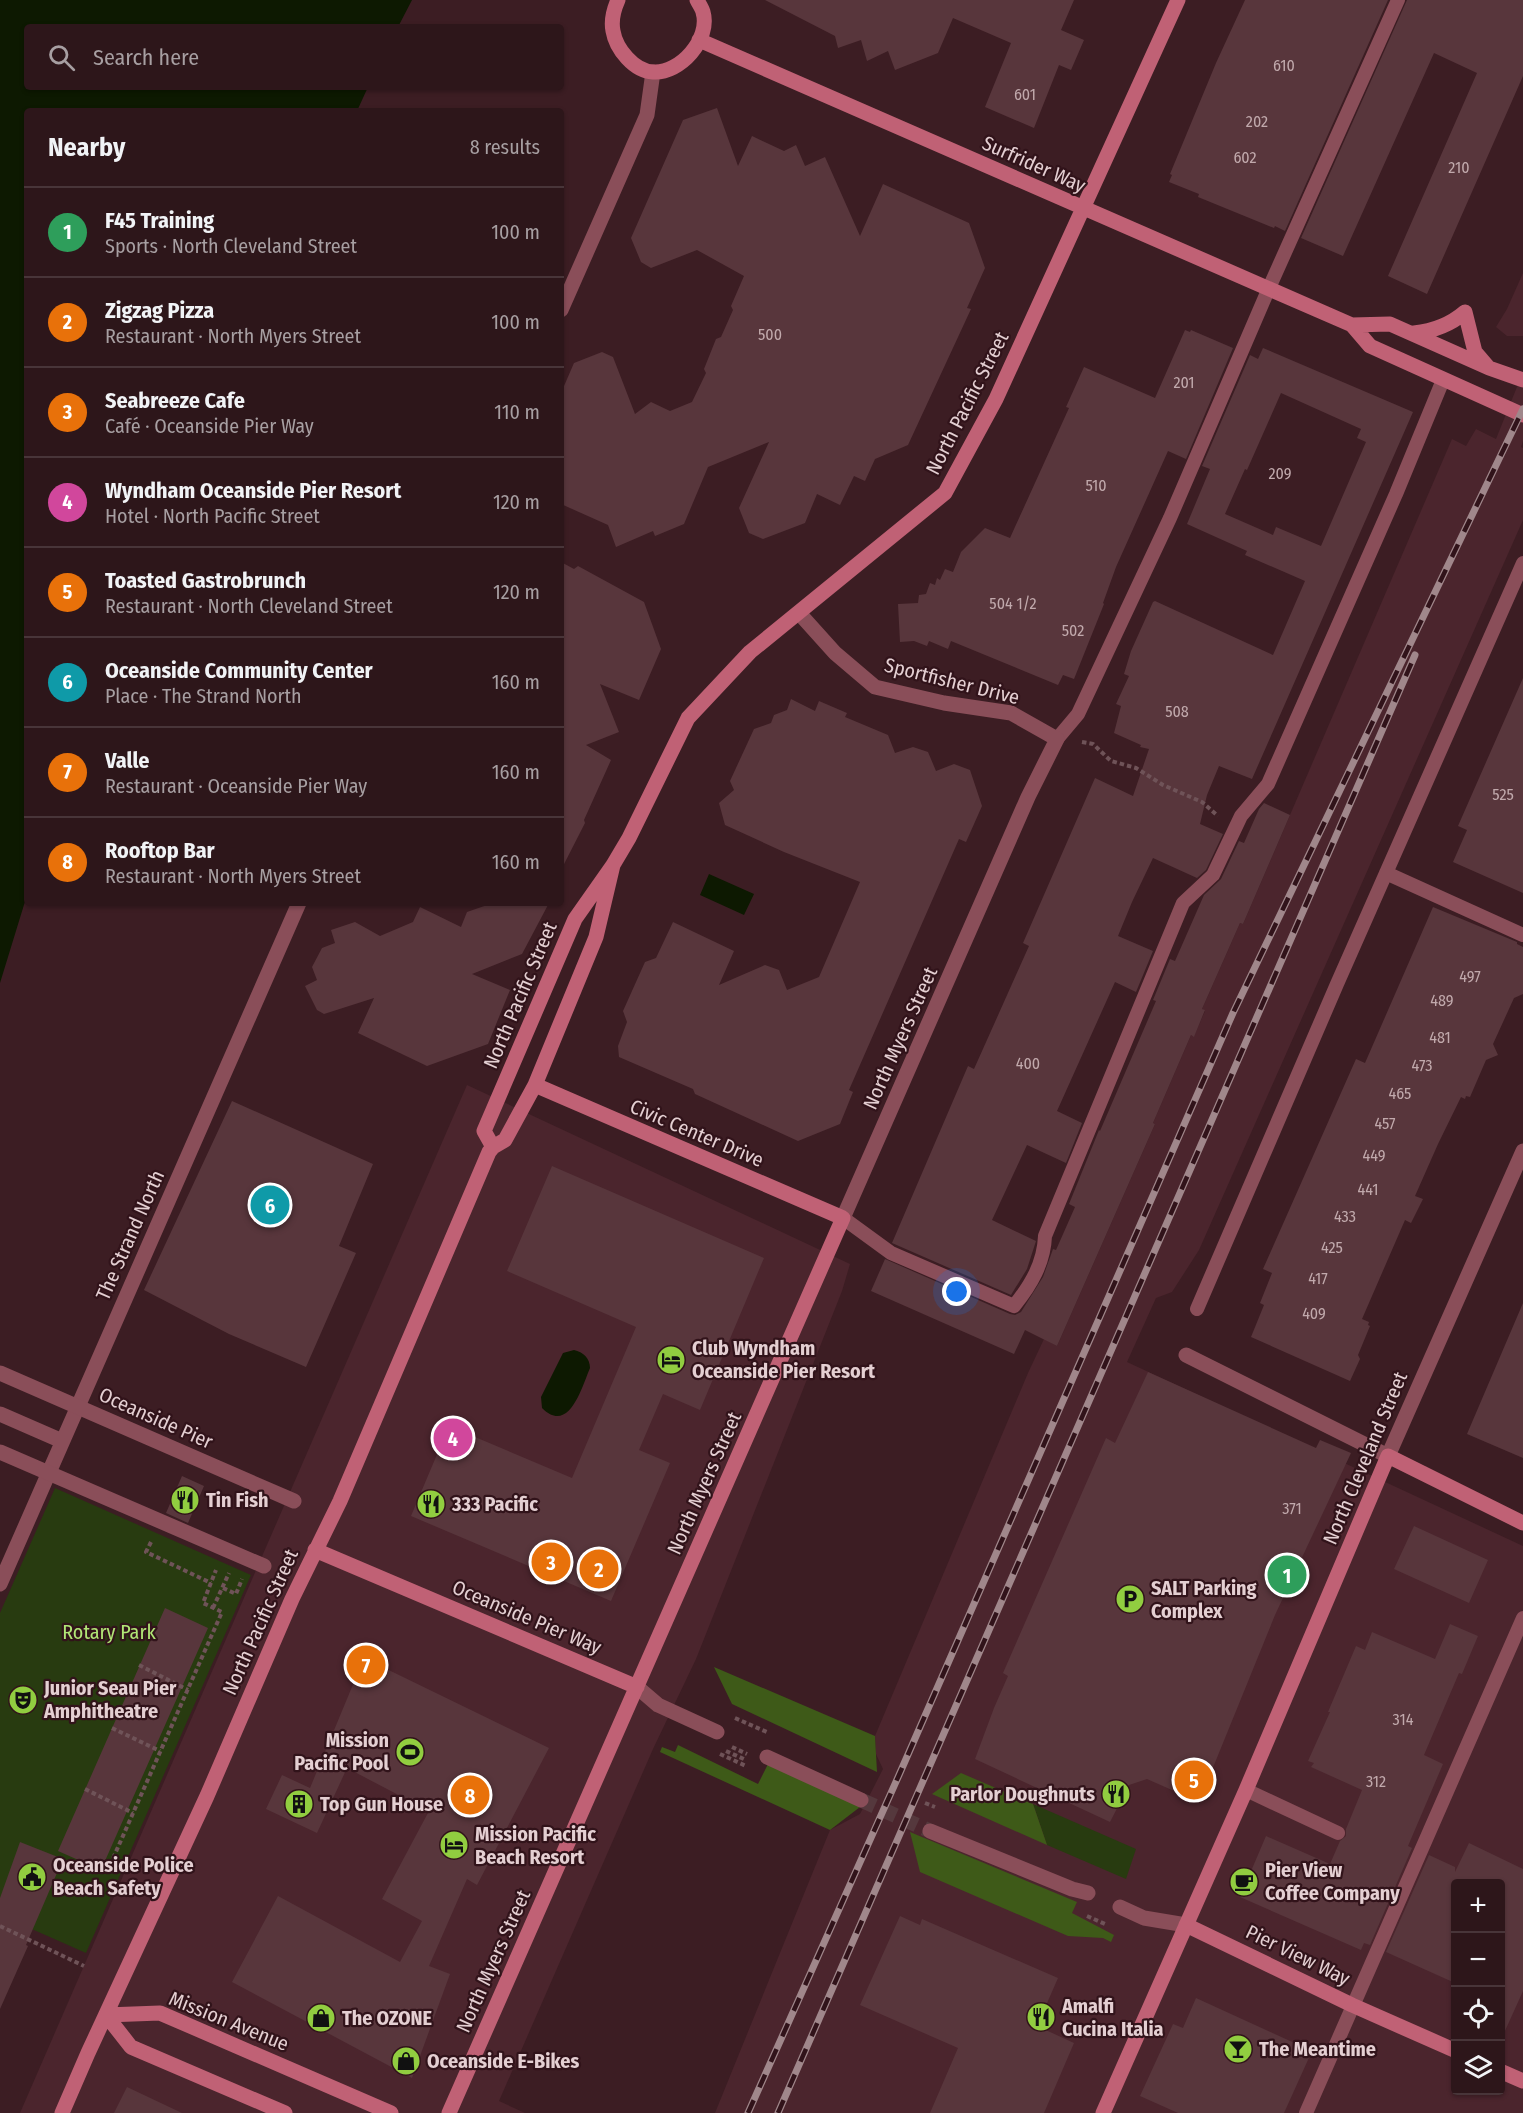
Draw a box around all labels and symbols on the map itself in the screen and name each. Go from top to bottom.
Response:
house number: 610 [1273,56,1295,75]
house number: 601 [1014,85,1036,104]
house number: 202 [1246,112,1268,131]
street label: Surfrider Way [979,131,1089,197]
house number: 602 [1233,148,1257,167]
house number: 210 [1448,158,1470,177]
house number: 500 [758,325,782,344]
street label: North Pacific Street [921,327,1014,478]
house number: 201 [1173,373,1195,392]
house number: 209 [1268,464,1292,483]
house number: 510 [1085,476,1107,495]
house number: 504 1/2 [989,594,1037,613]
house number: 502 [1062,621,1084,640]
street label: Sportfisher Drive [882,653,1022,709]
house number: 508 [1165,702,1189,721]
house number: 525 [1492,785,1514,804]
street label: North Pacific Street [478,918,562,1072]
street label: North Myers Street [858,963,942,1113]
house number: 497 [1459,967,1481,986]
house number: 489 [1430,991,1454,1010]
house number: 481 [1429,1028,1451,1047]
house number: 400 [1016,1054,1040,1073]
house number: 473 [1411,1056,1433,1075]
house number: 465 [1389,1084,1411,1103]
street label: Civic Center Drive [627,1094,767,1172]
house number: 457 [1374,1114,1396,1133]
house number: 449 [1363,1146,1386,1165]
street label: The Strand North [91,1166,169,1304]
house number: 441 [1358,1180,1378,1199]
pin: 6 [250,1182,290,1228]
house number: 433 [1334,1207,1356,1226]
house number: 425 [1321,1238,1343,1257]
house number: 417 [1308,1269,1328,1288]
your location [942,1277,971,1306]
house number: 409 [1302,1304,1326,1323]
place label: Club Wyndham Oceanside Pier Resort [692,1336,876,1383]
hotel icon: Club Wyndham Oceanside Pier Resort [655,1344,687,1376]
street label: North Cleveland Street [1318,1368,1412,1548]
street label: Oceanside Pier [95,1382,217,1454]
street label: North Myers Street [662,1408,746,1558]
pin: 4 [434,1416,472,1460]
restaurant icon: Tin Fish [169,1484,201,1516]
place label: Tin Fish [206,1488,268,1512]
restaurant icon: 333 Pacific [415,1488,447,1520]
place label: 333 Pacific [451,1492,538,1516]
house number: 371 [1282,1499,1302,1518]
pin: 3 [532,1540,570,1584]
street label: North Pacific Street [217,1545,303,1699]
pin: 2 [580,1546,618,1592]
pin: 1 [1268,1552,1306,1598]
street label: Oceanside Pier Way [449,1575,605,1659]
place label: SALT Parking Complex [1151,1576,1257,1623]
parking icon: SALT Parking Complex [1114,1583,1146,1615]
park label: Rotary Park [62,1620,156,1644]
pin: 7 [346,1642,386,1688]
place label: Junior Seau Pier Amphitheatre [43,1676,177,1723]
theatre icon: Junior Seau Pier Amphitheatre [7,1684,39,1716]
house number: 314 [1393,1710,1414,1729]
place label: Mission Pacific Pool [294,1728,390,1775]
sports icon: Mission Pacific Pool [394,1736,426,1768]
pin: 5 [1174,1758,1214,1802]
pin: 8 [450,1772,490,1818]
house number: 312 [1366,1772,1386,1791]
restaurant icon: Parlor Doughnuts [1100,1778,1132,1810]
place label: Parlor Doughnuts [950,1782,1095,1806]
building icon: Top Gun House [283,1788,315,1820]
place label: Top Gun House [320,1792,443,1816]
place label: Mission Pacific Beach Resort [475,1822,596,1869]
hotel icon: Mission Pacific Beach Resort [438,1829,470,1861]
place label: Oceanside Police Beach Safety [53,1853,194,1900]
place label: Pier View Coffee Company [1265,1858,1400,1905]
public building icon: Oceanside Police Beach Safety [16,1861,48,1893]
cafe icon: Pier View Coffee Company [1228,1866,1260,1898]
street label: North Myers Street [451,1886,535,2036]
street label: Pier View Way [1242,1919,1354,1991]
street label: Mission Avenue [166,1986,292,2056]
place label: Amalfi Cucina Italia [1061,1994,1164,2041]
restaurant icon: Amalfi Cucina Italia [1025,2001,1057,2033]
shop icon: The OZONE [305,2002,337,2034]
place label: The OZONE [342,2006,432,2030]
bar icon: The Meantime [1222,2033,1254,2065]
place label: The Meantime [1259,2037,1376,2061]
shop icon: Oceanside E-Bikes [390,2045,422,2077]
place label: Oceanside E-Bikes [427,2049,579,2073]

